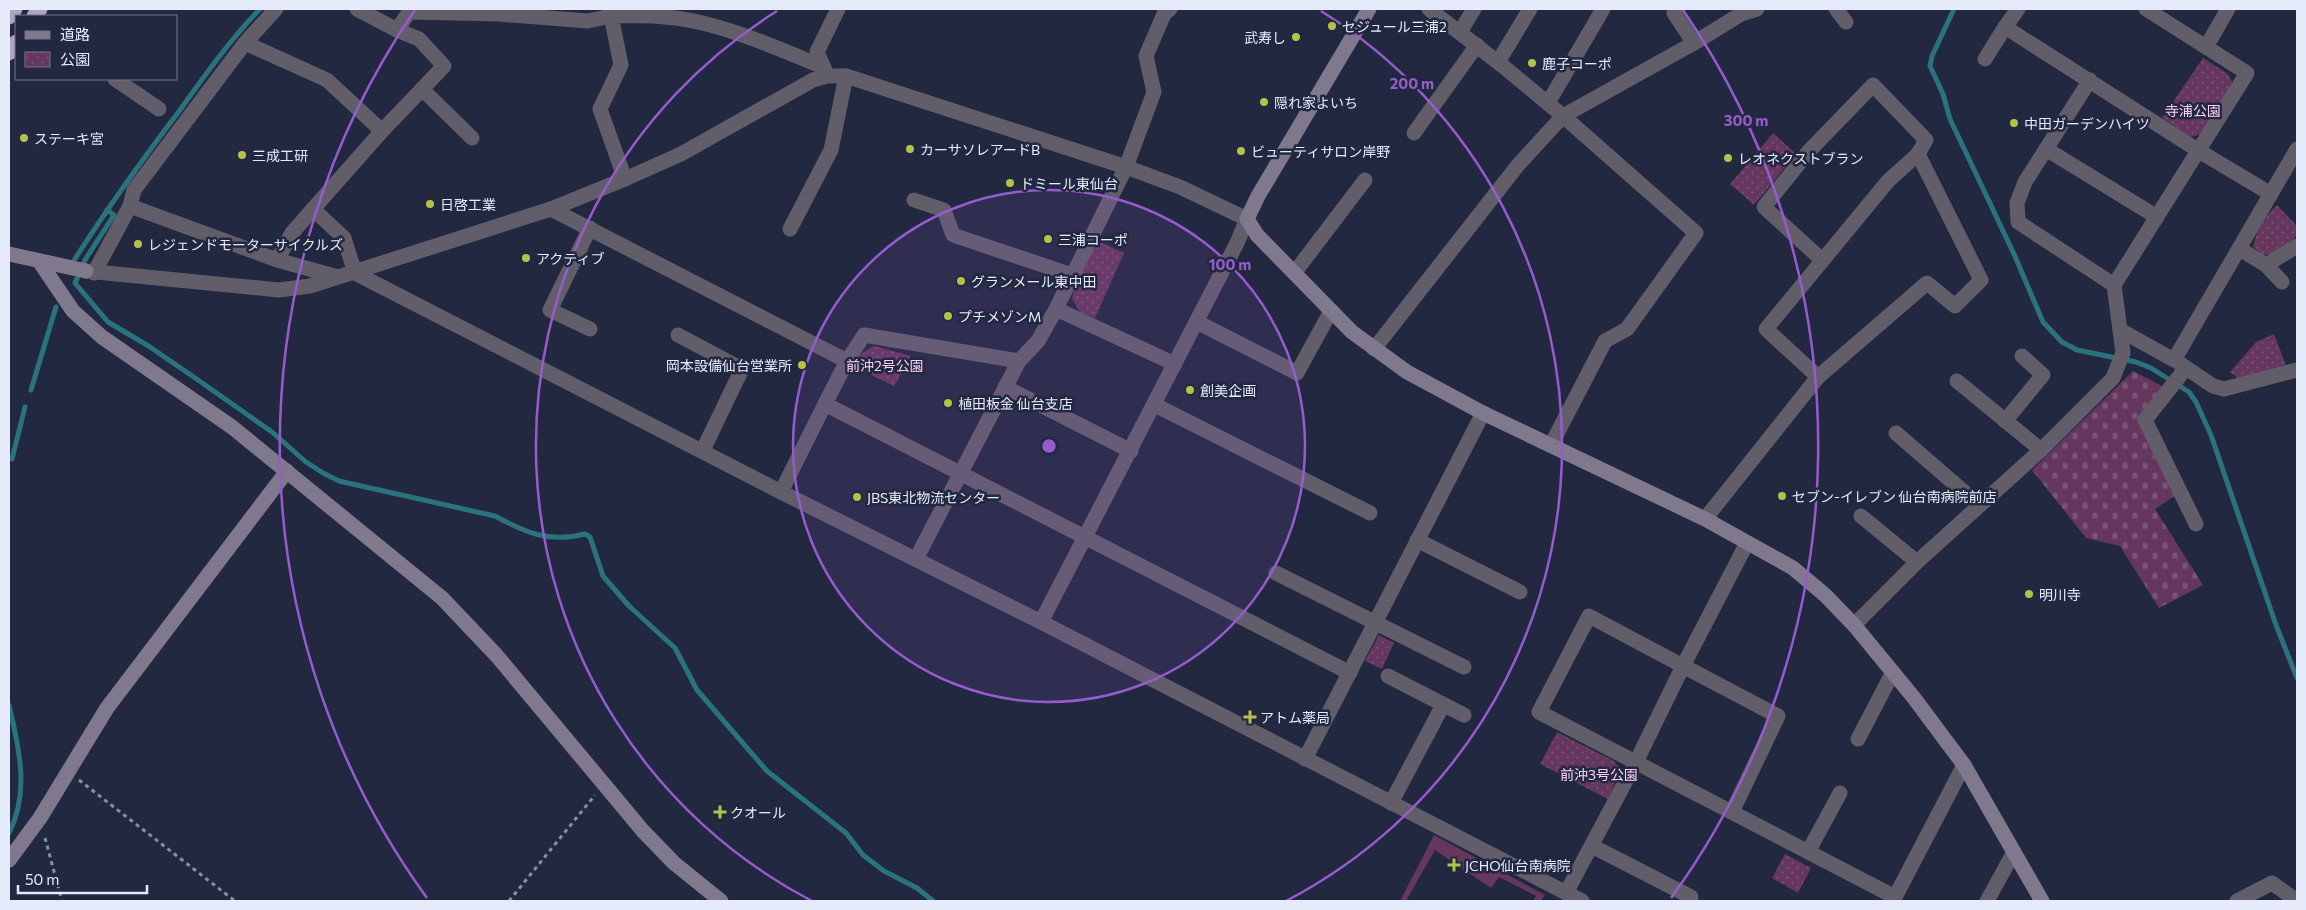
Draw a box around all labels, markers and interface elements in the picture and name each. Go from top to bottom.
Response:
legend [15,15,178,80]
place label: セジュール三浦2 [1342,18,1447,35]
marker: セジュール三浦2 [1326,20,1338,32]
text: 道路 [60,25,90,43]
place label: 武寿し [1244,29,1286,46]
marker: 武寿し [1290,31,1302,43]
text: 公園 [60,50,90,68]
place label: 鹿子コーポ [1542,55,1612,72]
marker: 鹿子コーポ [1526,57,1538,69]
text: 200 m [1390,74,1434,92]
place label: 隠れ家よいち [1274,94,1358,111]
marker: 隠れ家よいち [1258,96,1270,108]
park label: 寺浦公園 [2165,102,2221,119]
text: 300 m [1724,111,1768,129]
place label: 中田ガーデンハイツ [2024,115,2150,132]
marker: 中田ガーデンハイツ [2008,117,2020,129]
place label: ステーキ宮 [34,130,104,147]
marker: ステーキ宮 [18,132,30,144]
place label: カーサソレアードB [920,141,1040,158]
marker: カーサソレアードB [904,143,916,155]
place label: ビューティサロン岸野 [1251,143,1390,160]
marker: ビューティサロン岸野 [1235,145,1247,157]
place label: 三成工研 [252,147,308,164]
marker: 三成工研 [236,149,248,161]
place label: レオネクストブラン [1738,150,1864,167]
marker: レオネクストブラン [1722,152,1734,164]
place label: ドミール東仙台 [1020,175,1118,192]
marker: ドミール東仙台 [1004,177,1016,189]
place label: 日啓工業 [440,196,496,213]
marker: 日啓工業 [424,198,436,210]
place label: 三浦コーポ [1058,231,1128,248]
marker: 三浦コーポ [1042,233,1054,245]
place label: レジェンドモーターサイクルズ [148,236,343,253]
marker: レジェンドモーターサイクルズ [132,238,144,250]
place label: アクティブ [536,250,604,267]
marker: アクティブ [520,252,532,264]
text: 100 m [1209,255,1251,273]
place label: グランメール東中田 [971,273,1097,290]
marker: グランメール東中田 [955,275,967,287]
place label: プチメゾンM [958,308,1041,325]
marker: プチメゾンM [942,310,954,322]
place label: 岡本設備仙台営業所 [666,357,792,374]
park label: 前沖2号公園 [846,357,924,374]
marker: 岡本設備仙台営業所 [796,359,808,371]
place label: 創美企画 [1200,382,1256,399]
marker: 創美企画 [1184,384,1196,396]
place label: 植田板金 仙台支店 [958,395,1073,412]
marker: 植田板金 仙台支店 [942,397,954,409]
centre of rings [1040,437,1058,455]
place label: セブン-イレブン 仙台南病院前店 [1792,488,1997,505]
place label: JBS東北物流センター [867,489,1000,506]
marker: セブン-イレブン 仙台南病院前店 [1776,490,1788,502]
marker: JBS東北物流センター [851,491,863,503]
place label: 明川寺 [2039,586,2081,603]
marker: 明川寺 [2023,588,2035,600]
place label: アトム薬局 [1260,709,1330,726]
marker: アトム薬局 [1244,711,1256,723]
park label: 前沖3号公園 [1560,766,1638,783]
place label: クオール [730,804,786,821]
marker: クオール [714,806,726,818]
place label: JCHO仙台南病院 [1465,857,1571,874]
marker: JCHO仙台南病院 [1447,858,1461,872]
scale bar [18,862,146,894]
text: 50 m [25,870,59,888]

